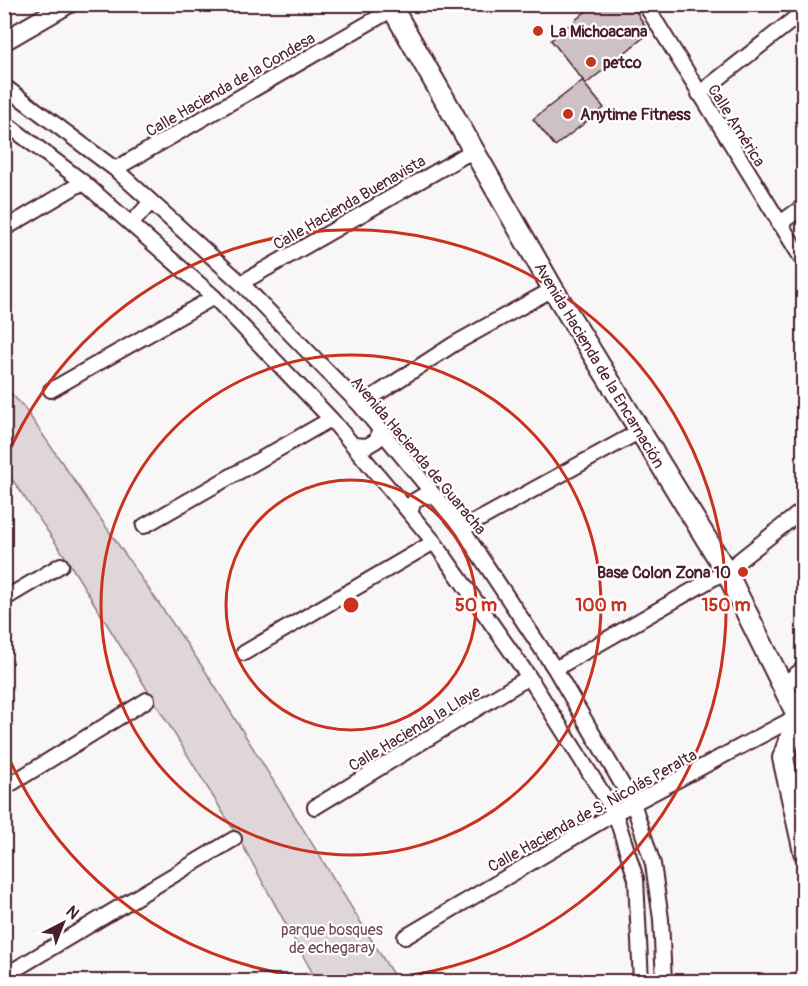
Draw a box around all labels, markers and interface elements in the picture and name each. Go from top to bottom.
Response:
place label: La Michoacana [550,22,648,42]
marker: La Michoacana [531,24,545,38]
street label: Calle Hacienda de la Condesa [142,28,319,142]
place label: petco [603,53,642,73]
marker: petco [584,55,598,69]
street label: Calle América [703,81,769,170]
place label: Anytime Fitness [580,105,691,125]
marker: Anytime Fitness [561,107,575,121]
street label: Calle Hacienda Buenavista [270,151,429,255]
street label: Avenida Hacienda de la Encarnación [530,259,669,472]
street label: Avenida Hacienda de Guaracha [346,372,490,539]
place label: Base Colon Zona 10 [597,563,731,583]
marker: Base Colon Zona 10 [736,565,750,579]
text: 50 m [455,594,497,617]
text: 100 m [575,594,627,617]
text: 150 m [702,594,751,617]
centre of rings [341,595,361,615]
street label: Calle Hacienda la Llave [345,682,484,776]
street label: Calle Hacienda de S. Nicolás Peralta [485,745,700,877]
north arrow [33,893,93,953]
text: N [62,902,83,924]
park label: parque bosques de echegaray [281,920,383,958]

